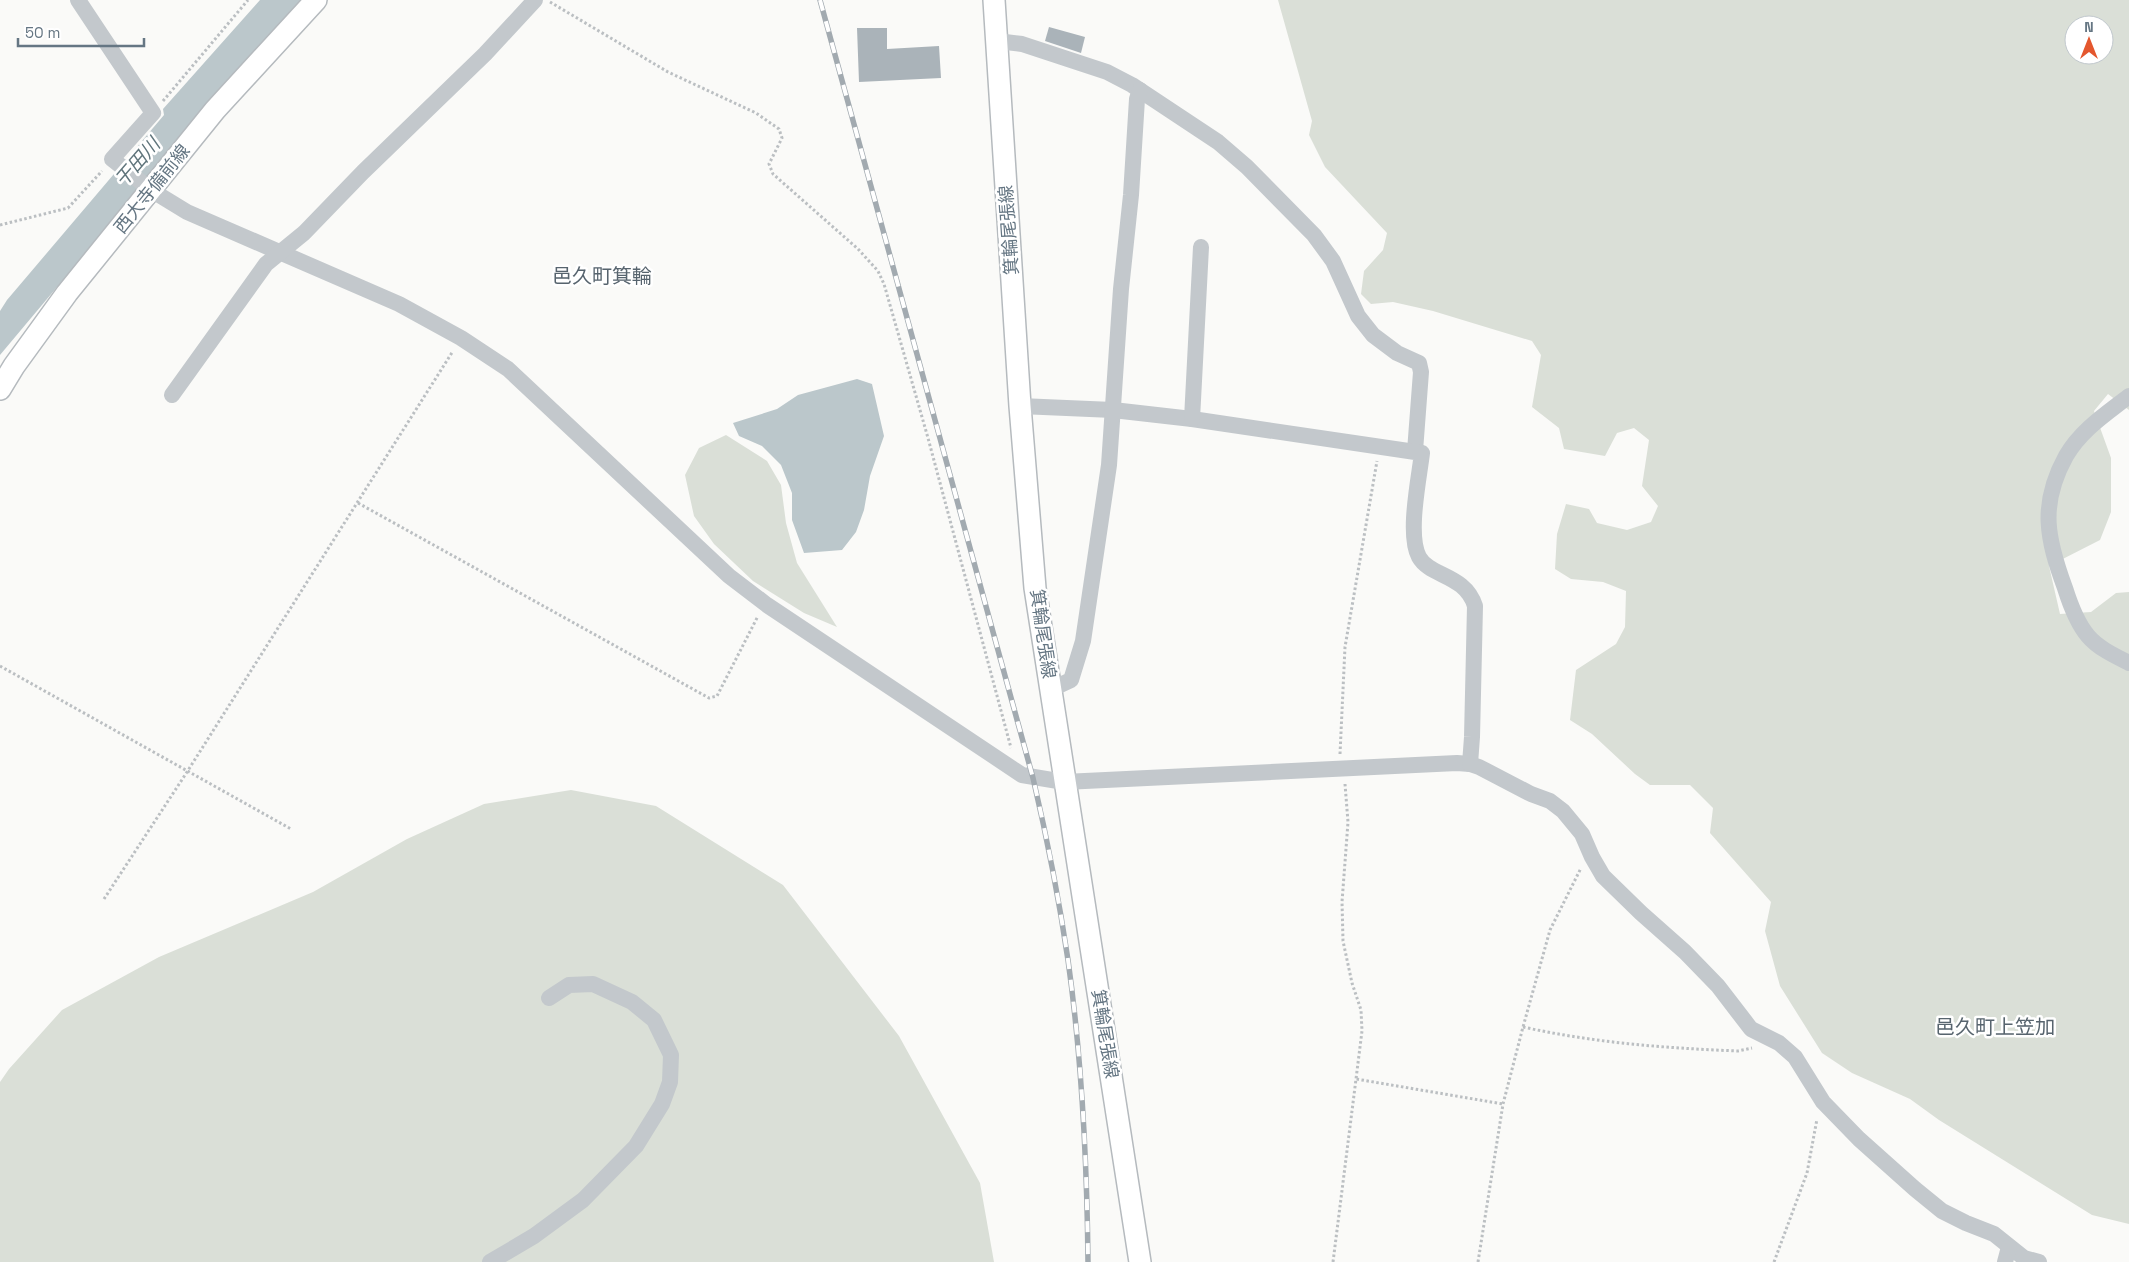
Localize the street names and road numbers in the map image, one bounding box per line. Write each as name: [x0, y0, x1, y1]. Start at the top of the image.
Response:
street label: 西大寺備前線: [109, 139, 195, 238]
street label: 箕輪尾張線: [994, 184, 1023, 276]
street label: 箕輪尾張線: [1026, 588, 1061, 680]
street label: 箕輪尾張線: [1087, 988, 1124, 1080]

